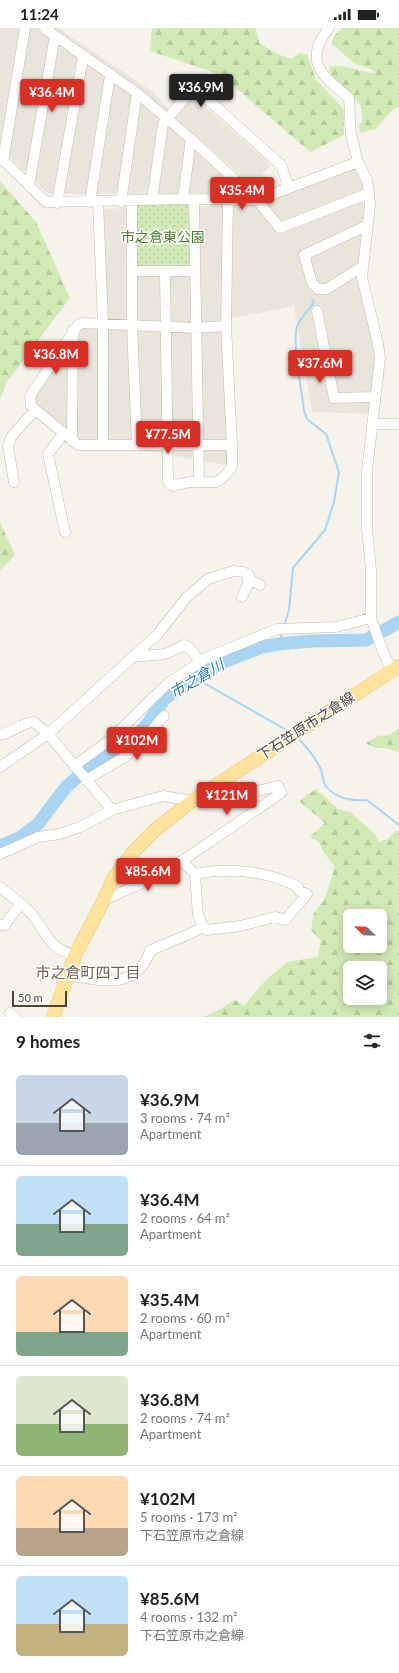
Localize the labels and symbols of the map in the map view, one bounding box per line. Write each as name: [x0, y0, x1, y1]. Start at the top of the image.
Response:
pin: ¥36.9M: [168, 74, 234, 108]
pin: ¥36.4M: [19, 79, 85, 113]
pin: ¥35.4M: [209, 177, 275, 211]
park label: 市之倉東公園: [121, 228, 205, 245]
pin: ¥36.8M: [23, 341, 89, 375]
pin: ¥37.6M: [287, 350, 353, 384]
pin: ¥77.5M: [135, 421, 201, 455]
water label: 市之倉川: [166, 654, 229, 701]
street label: 下石笠原市之倉線: [254, 688, 357, 763]
pin: ¥102M: [109, 727, 165, 761]
pin: ¥121M: [199, 782, 255, 816]
pin: ¥85.6M: [115, 858, 181, 892]
north arrow: [343, 909, 387, 953]
district label: 市之倉町四丁目: [35, 963, 141, 981]
scale bar: [12, 989, 67, 1008]

